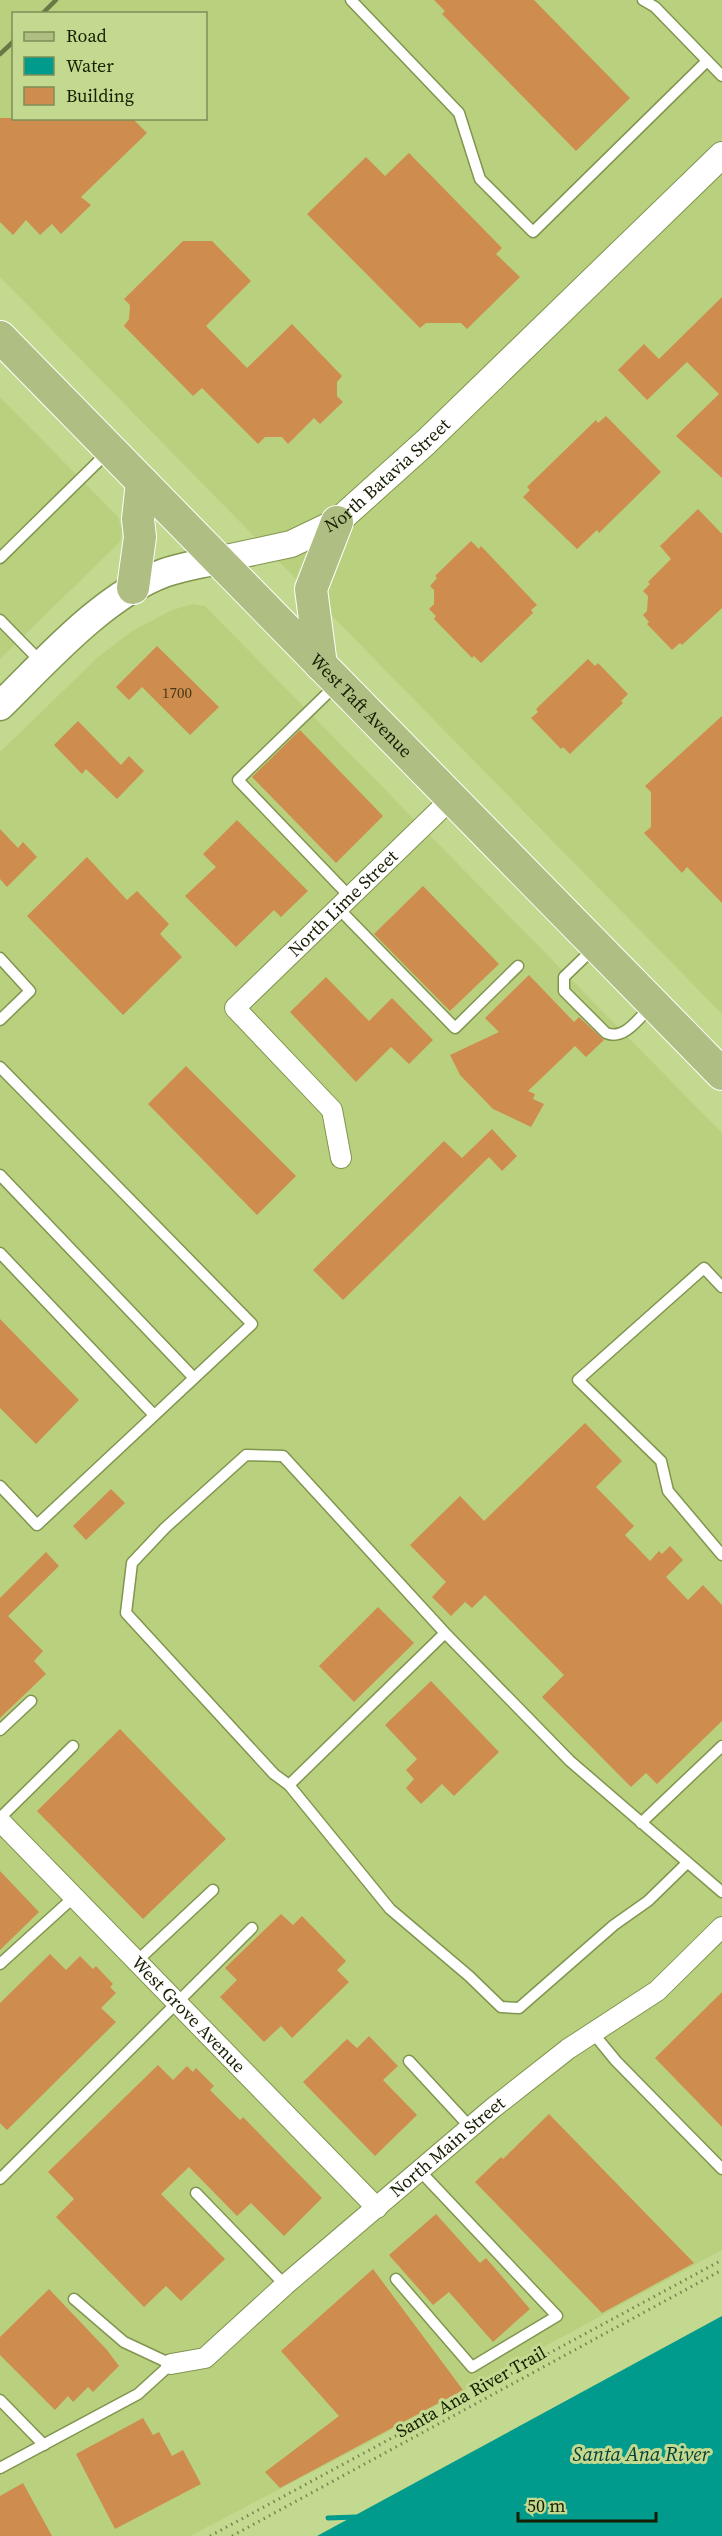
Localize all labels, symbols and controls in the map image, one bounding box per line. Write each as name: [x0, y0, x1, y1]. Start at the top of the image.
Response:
legend: [12, 12, 207, 120]
text: Road: [66, 23, 107, 48]
text: Water: [66, 53, 114, 78]
text: Building: [66, 83, 134, 108]
street label: North Batavia Street: [320, 412, 455, 538]
street label: West Taft Avenue: [305, 648, 418, 763]
house number: 1700: [162, 682, 192, 703]
street label: North Lime Street: [282, 844, 403, 962]
street label: West Grove Avenue: [126, 1950, 251, 2078]
street label: North Main Street: [384, 2090, 510, 2203]
street label: Santa Ana River Trail: [391, 2340, 550, 2443]
water label: Santa Ana River: [573, 2440, 710, 2468]
scale bar: [518, 2485, 656, 2523]
text: 50 m: [527, 2493, 565, 2518]

